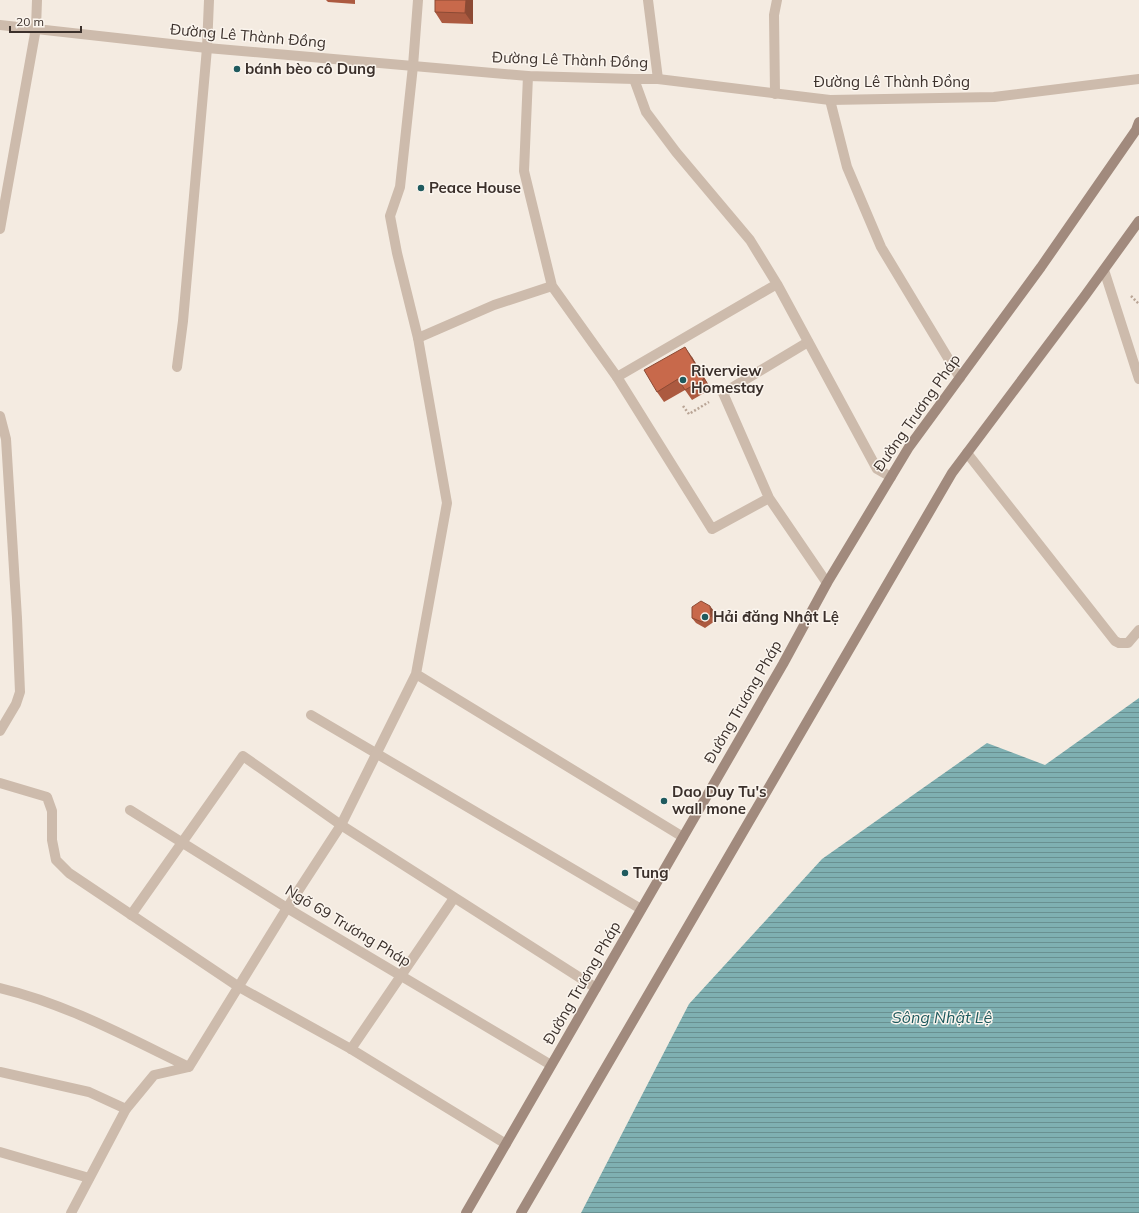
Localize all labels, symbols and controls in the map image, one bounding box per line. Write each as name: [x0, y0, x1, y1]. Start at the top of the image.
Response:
scale bar: [10, 8, 81, 34]
text: 20 m: [16, 14, 44, 29]
street label: Đường Lê Thành Đồng: [169, 19, 327, 52]
street label: Đường Lê Thành Đồng: [492, 47, 648, 72]
place label: bánh bèo cô Dung: [245, 59, 375, 78]
marker: bánh bèo cô Dung: [232, 64, 242, 74]
street label: Đường Lê Thành Đồng: [814, 72, 970, 91]
place label: Peace House: [429, 178, 521, 197]
marker: Peace House: [416, 183, 426, 193]
street label: Đường Trương Pháp: [869, 350, 964, 475]
place label: Riverview Homestay: [691, 361, 765, 397]
marker: Riverview Homestay: [678, 375, 688, 385]
place label: Hải đăng Nhật Lệ: [713, 607, 839, 626]
marker: Hải đăng Nhật Lệ: [700, 612, 710, 622]
street label: Đường Trương Pháp: [700, 637, 786, 767]
place label: Dao Duy Tu's wall mone: [672, 782, 767, 818]
marker: Dao Duy Tu's wall mone: [659, 796, 669, 806]
place label: Tung: [633, 863, 668, 882]
marker: Tung: [620, 868, 630, 878]
street label: Ngõ 69 Trương Pháp: [282, 880, 415, 971]
street label: Đường Trương Pháp: [539, 918, 625, 1048]
water label: Sông Nhật Lệ: [892, 1007, 992, 1027]

